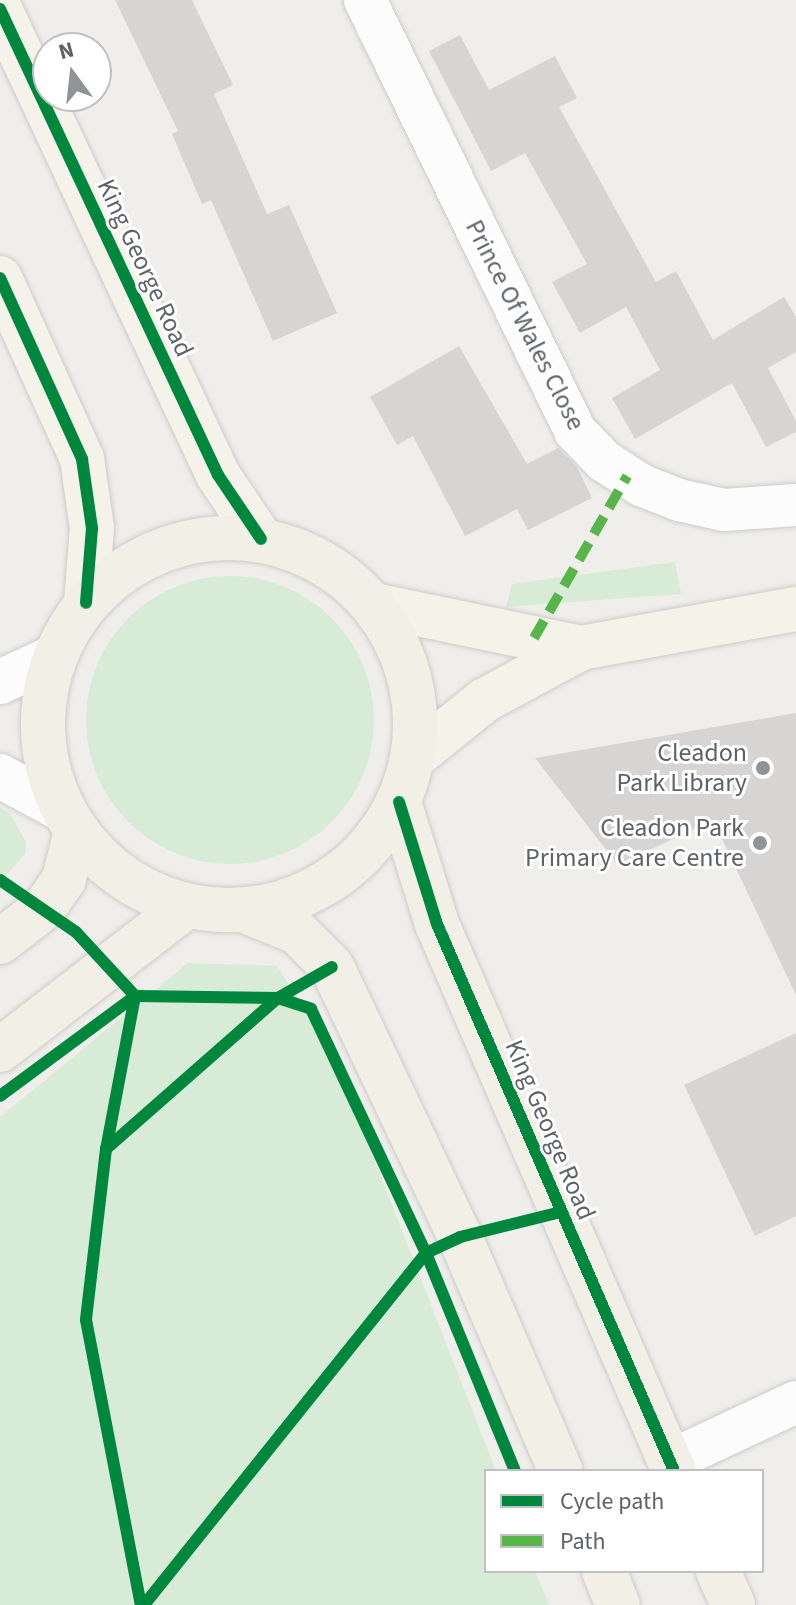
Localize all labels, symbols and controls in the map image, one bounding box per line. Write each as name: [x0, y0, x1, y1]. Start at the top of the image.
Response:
north arrow: [32, 32, 112, 112]
text: N: [55, 33, 78, 68]
street label: King George Road: [90, 174, 200, 362]
street label: Prince Of Wales Close: [458, 215, 592, 435]
place label: Cleadon Park Library: [616, 737, 747, 798]
marker: Cleadon Park Library: [754, 759, 772, 777]
place label: Cleadon Park Primary Care Centre: [525, 812, 744, 874]
marker: Cleadon Park Primary Care Centre: [751, 834, 769, 852]
street label: King George Road: [498, 1035, 602, 1225]
legend: [484, 1469, 764, 1573]
text: Cycle path: [560, 1484, 664, 1519]
text: Path: [560, 1524, 606, 1559]

